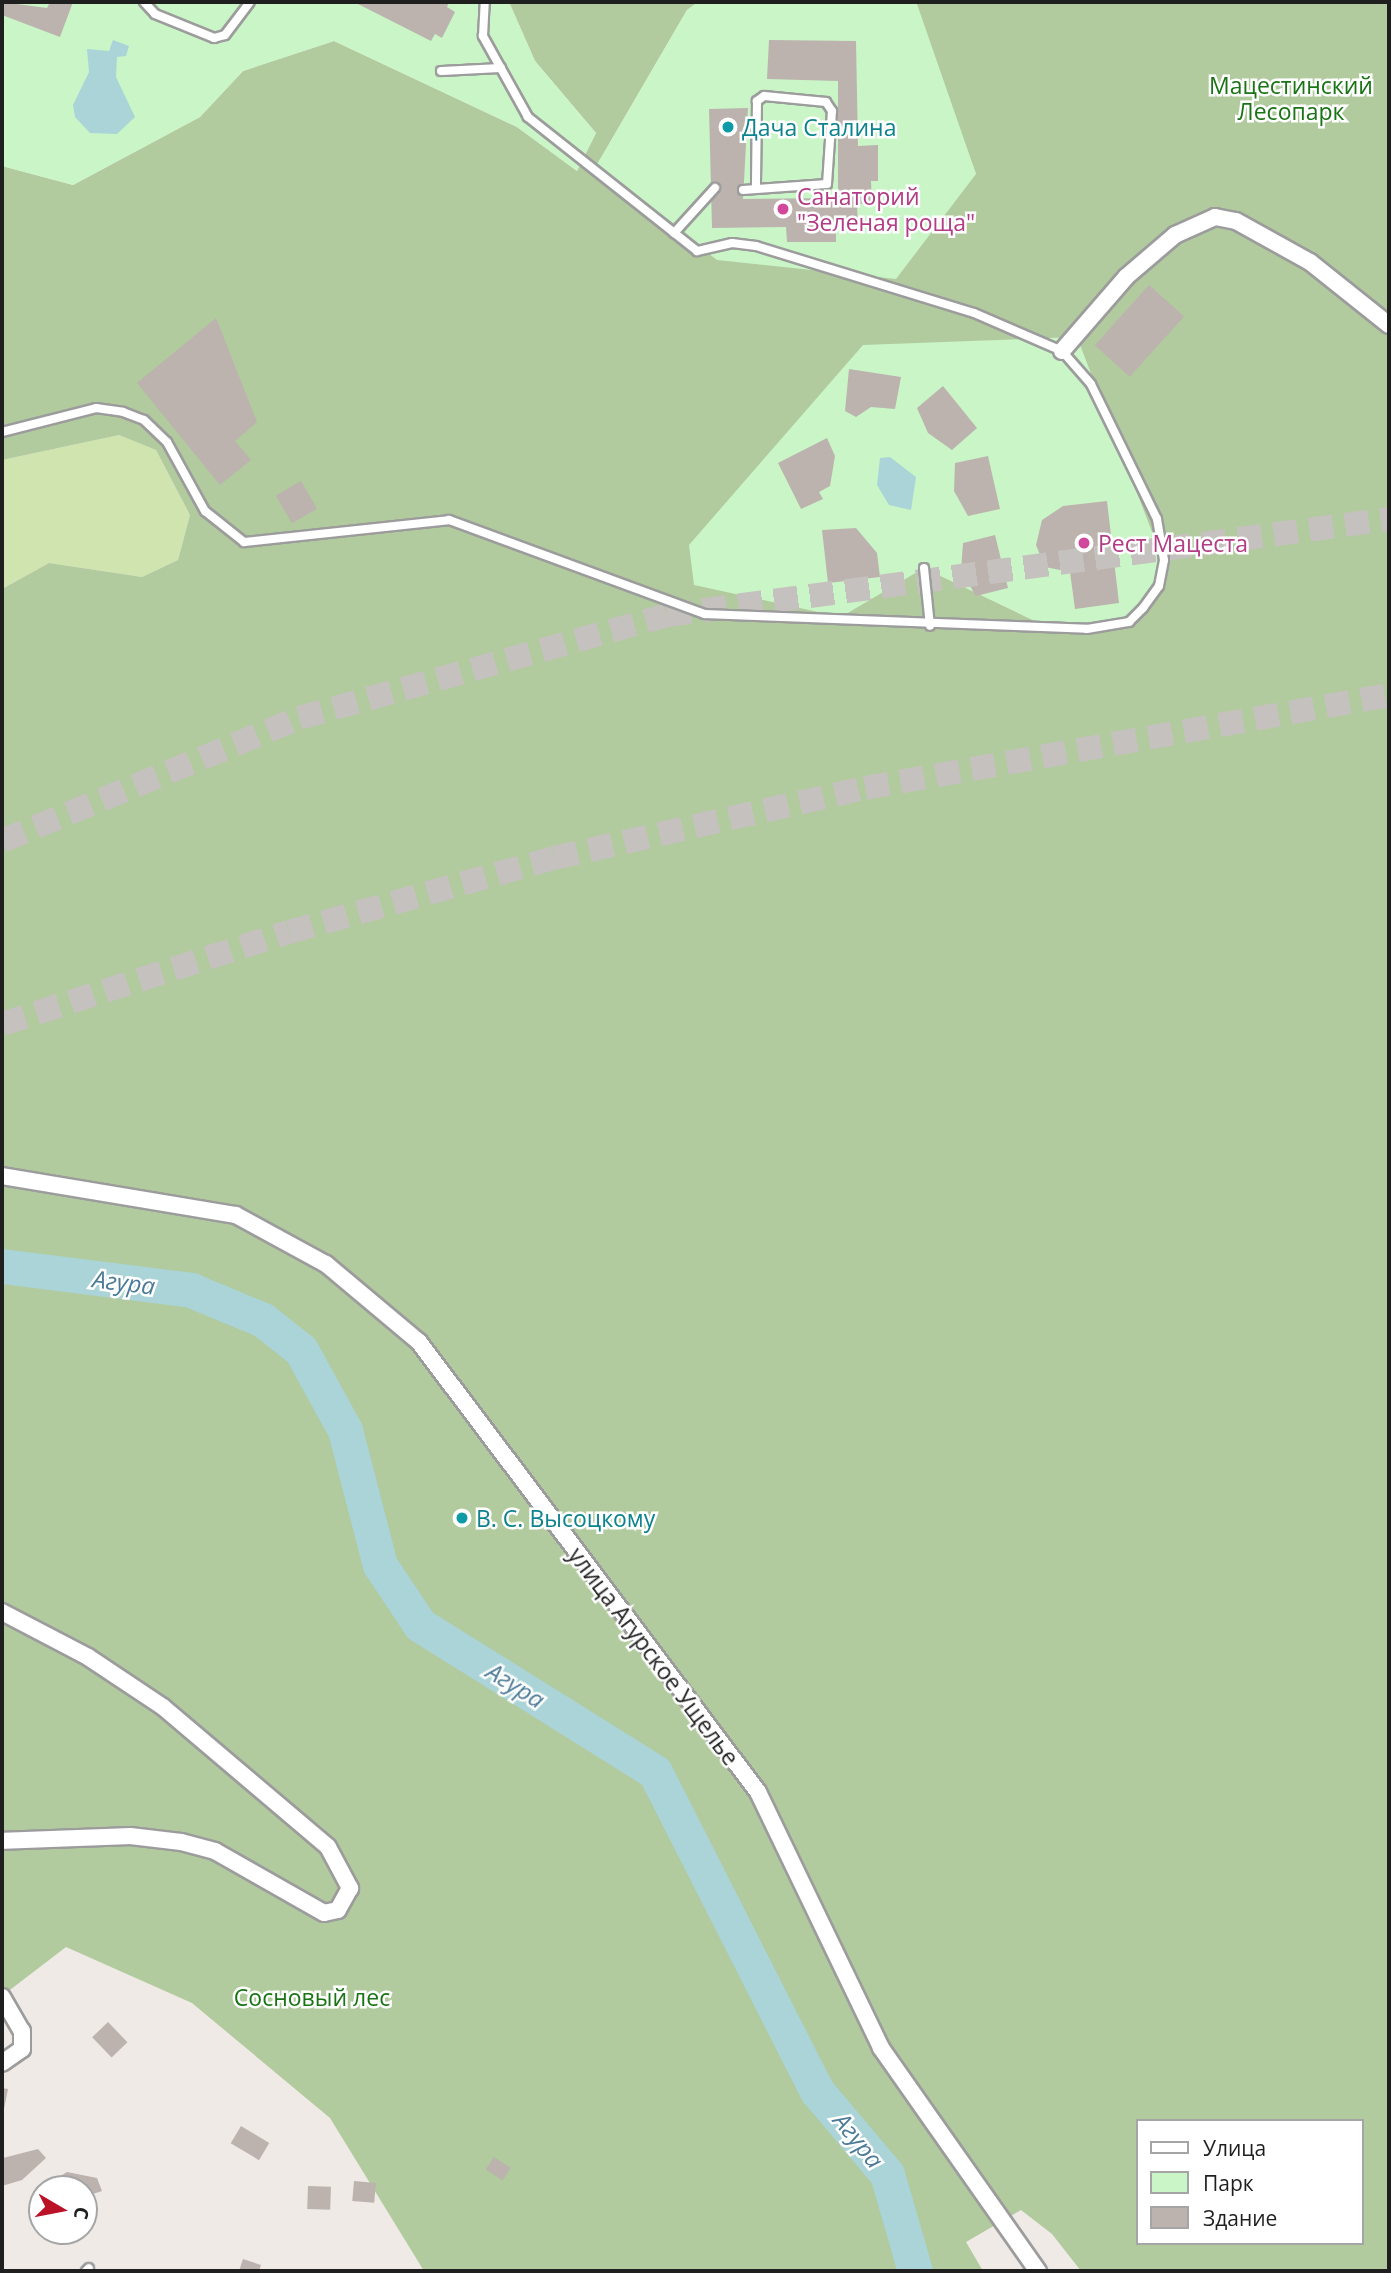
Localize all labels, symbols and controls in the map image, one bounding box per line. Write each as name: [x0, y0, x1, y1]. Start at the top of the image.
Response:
park label: Мацестинский Лесопарк: [1209, 71, 1373, 125]
place label: Дача Сталина: [742, 113, 896, 141]
marker: Дача Сталина: [720, 119, 736, 135]
place label: Санаторий "Зеленая роща": [797, 182, 975, 236]
marker: Санаторий "Зеленая роща": [775, 201, 791, 217]
place label: Рест Мацеста: [1098, 529, 1248, 557]
marker: Рест Мацеста: [1076, 535, 1092, 551]
water label: Агура: [91, 1264, 157, 1300]
place label: В. С. Высоцкому: [476, 1504, 655, 1532]
marker: В. С. Высоцкому: [454, 1510, 470, 1526]
street label: улица Агурское Ущелье: [563, 1542, 745, 1770]
water label: Агура: [482, 1656, 550, 1714]
park label: Сосновый лес: [234, 1983, 390, 2011]
water label: Агура: [828, 2107, 890, 2173]
legend: [1136, 2119, 1363, 2245]
text: Улица: [1203, 2134, 1266, 2162]
text: Парк: [1203, 2169, 1254, 2197]
north arrow: [28, 2175, 98, 2245]
text: Здание: [1203, 2204, 1277, 2232]
text: С: [68, 2205, 96, 2222]

